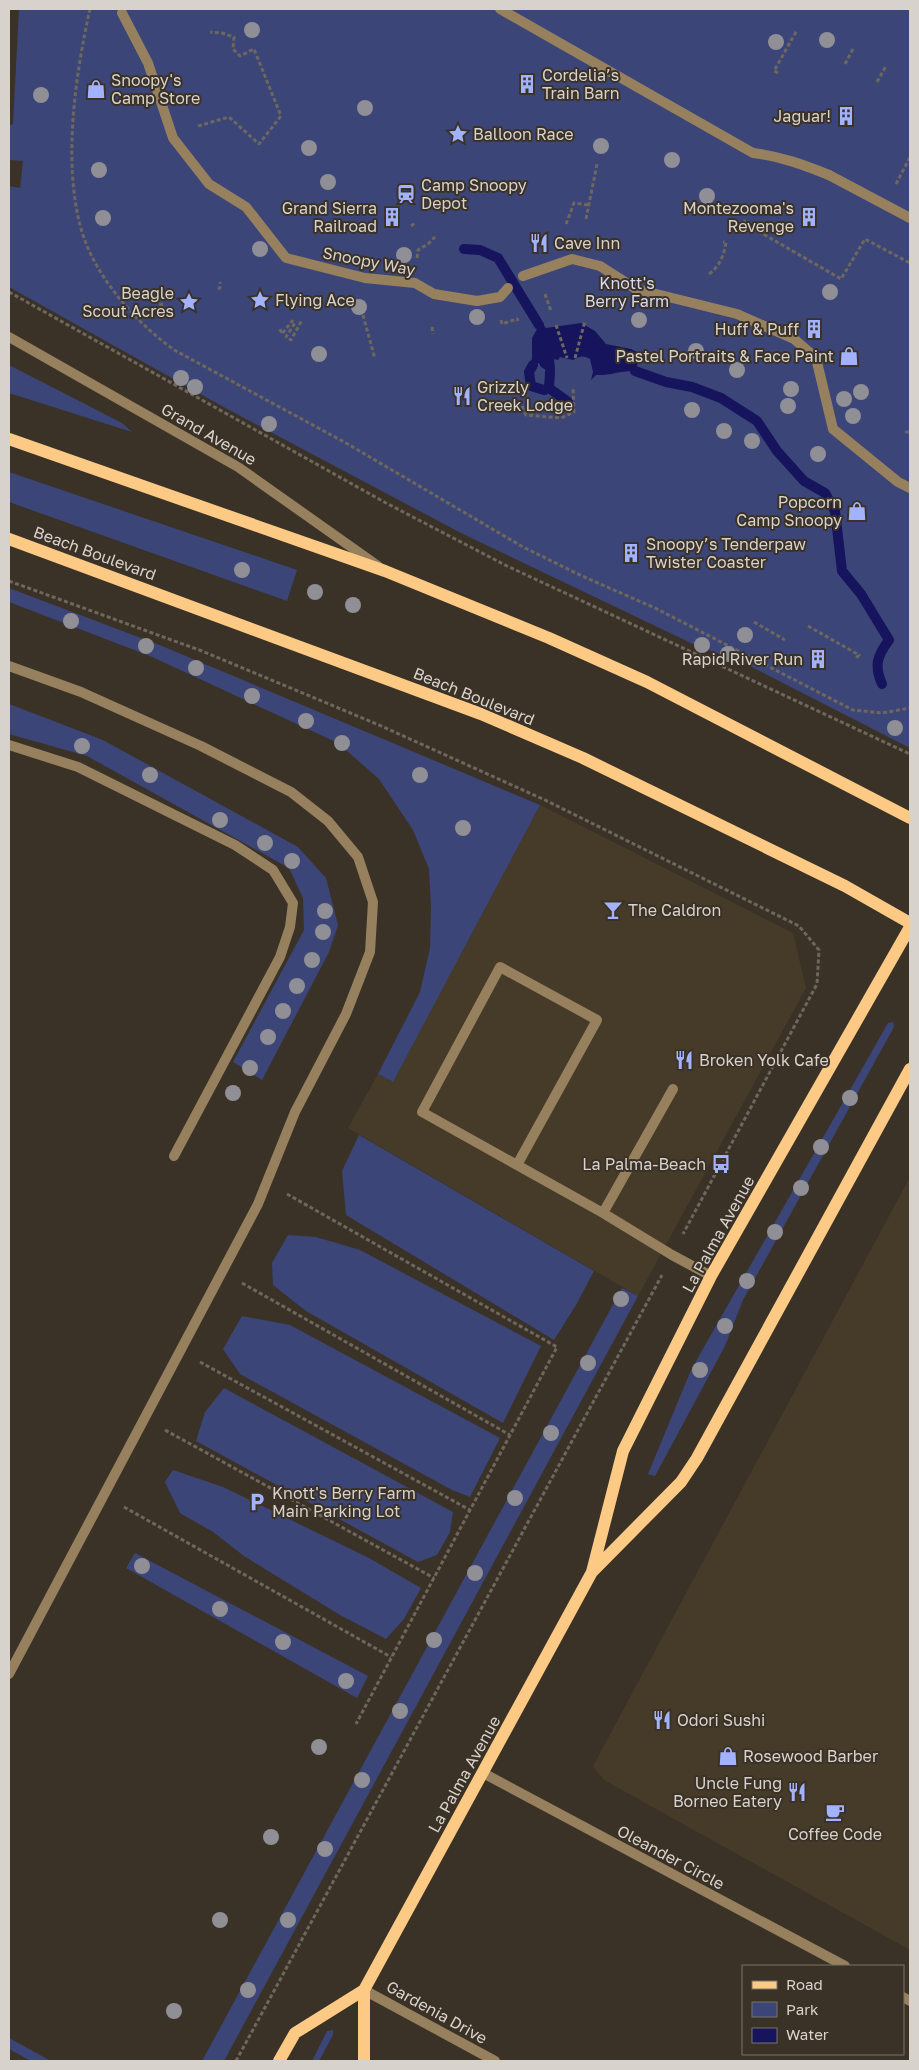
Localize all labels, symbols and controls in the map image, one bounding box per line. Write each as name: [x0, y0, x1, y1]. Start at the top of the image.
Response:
place label: Cordelia’s Train Barn: [542, 65, 620, 103]
place label: Snoopy's Camp Store: [111, 70, 200, 108]
building icon: Cordelia’s Train Barn: [516, 73, 538, 95]
shop icon: Snoopy's Camp Store: [85, 78, 107, 100]
building icon: Jaguar!: [835, 105, 857, 127]
place label: Jaguar!: [773, 106, 831, 126]
place icon: Balloon Race: [447, 123, 469, 145]
place label: Balloon Race: [473, 124, 574, 144]
place label: Camp Snoopy Depot: [421, 175, 527, 213]
station icon: Camp Snoopy Depot: [395, 183, 417, 205]
place label: Grand Sierra Railroad: [282, 198, 377, 236]
place label: Montezooma's Revenge: [683, 198, 794, 236]
building icon: Grand Sierra Railroad: [381, 206, 403, 228]
building icon: Montezooma's Revenge: [798, 206, 820, 228]
restaurant icon: Cave Inn: [528, 232, 550, 254]
place label: Cave Inn: [554, 233, 620, 253]
street label: Snoopy Way: [321, 242, 417, 280]
park label: Knott's Berry Farm: [585, 273, 669, 311]
place label: Beagle Scout Acres: [82, 283, 174, 321]
place icon: Flying Ace: [249, 289, 271, 311]
place label: Flying Ace: [275, 290, 355, 310]
place icon: Beagle Scout Acres: [178, 291, 200, 313]
building icon: Huff & Puff: [803, 318, 825, 340]
place label: Huff & Puff: [715, 319, 799, 339]
shop icon: Pastel Portraits & Face Paint: [838, 345, 860, 367]
place label: Pastel Portraits & Face Paint: [616, 346, 834, 366]
place label: Grizzly Creek Lodge: [477, 377, 573, 415]
restaurant icon: Grizzly Creek Lodge: [451, 385, 473, 407]
street label: Grand Avenue: [158, 399, 260, 469]
place label: Popcorn Camp Snoopy: [736, 492, 842, 530]
shop icon: Popcorn Camp Snoopy: [846, 500, 868, 522]
street label: Beach Boulevard: [31, 522, 159, 584]
place label: Snoopy’s Tenderpaw Twister Coaster: [646, 534, 806, 572]
building icon: Snoopy’s Tenderpaw Twister Coaster: [620, 542, 642, 564]
building icon: Rapid River Run: [807, 648, 829, 670]
place label: Rapid River Run: [682, 649, 803, 669]
street label: Beach Boulevard: [410, 663, 538, 729]
bar icon: The Caldron: [602, 899, 624, 921]
place label: The Caldron: [628, 900, 721, 920]
restaurant icon: Broken Yolk Cafe: [673, 1049, 695, 1071]
place label: Broken Yolk Cafe: [699, 1050, 829, 1070]
bus stop icon: La Palma-Beach: [710, 1153, 732, 1175]
place label: La Palma-Beach: [582, 1154, 706, 1174]
street label: La Palma Avenue: [678, 1172, 758, 1296]
place label: Knott's Berry Farm Main Parking Lot: [272, 1483, 416, 1521]
parking icon: Knott's Berry Farm Main Parking Lot: [246, 1491, 268, 1513]
restaurant icon: Odori Sushi: [651, 1709, 673, 1731]
place label: Odori Sushi: [677, 1710, 765, 1730]
street label: La Palma Avenue: [424, 1712, 504, 1836]
shop icon: Rosewood Barber: [717, 1745, 739, 1767]
place label: Rosewood Barber: [743, 1746, 878, 1766]
place label: Uncle Fung Borneo Eatery: [673, 1773, 782, 1811]
restaurant icon: Uncle Fung Borneo Eatery: [786, 1781, 808, 1803]
cafe icon: Coffee Code: [824, 1801, 846, 1823]
street label: Oleander Circle: [614, 1820, 728, 1894]
place label: Coffee Code: [788, 1824, 882, 1844]
legend: [742, 1965, 904, 2055]
text: Road: [786, 1975, 823, 1993]
street label: Gardenia Drive: [383, 1976, 491, 2048]
text: Park: [786, 2000, 819, 2018]
text: Water: [786, 2025, 829, 2043]

